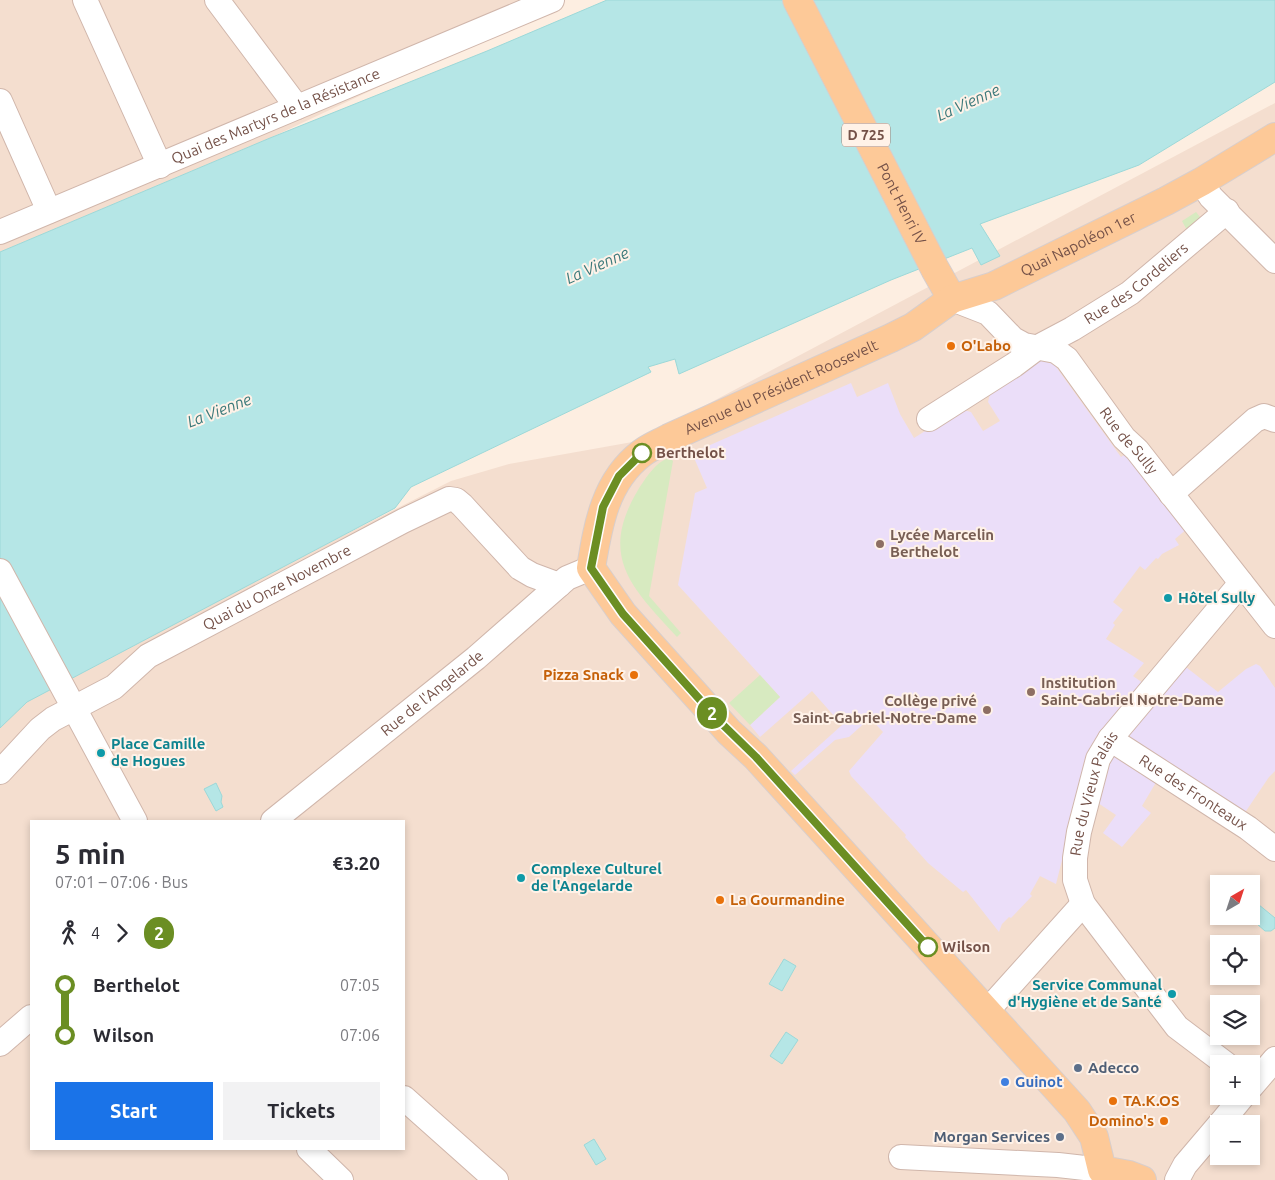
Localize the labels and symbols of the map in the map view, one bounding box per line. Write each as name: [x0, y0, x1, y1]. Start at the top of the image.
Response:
street label: Quai des Martyrs de la Résistance: [169, 64, 382, 167]
water label: La Vienne: [934, 80, 1002, 124]
road number: D 725: [842, 124, 890, 146]
street label: Pont Henri IV: [874, 160, 930, 247]
street label: Quai Napoléon 1er: [1018, 208, 1139, 280]
street label: Rue des Cordeliers: [1081, 239, 1191, 327]
water label: La Vienne: [563, 243, 631, 287]
street label: Avenue du Président Roosevelt: [682, 336, 880, 438]
place label: O'Labo: [961, 337, 1011, 354]
marker: O'Labo: [945, 340, 957, 352]
water label: La Vienne: [184, 390, 254, 430]
street label: Rue de Sully: [1097, 404, 1162, 477]
marker: Berthelot: [632, 443, 652, 463]
place label: Berthelot: [656, 444, 725, 461]
place label: Lycée Marcelin Berthelot: [890, 526, 994, 560]
marker: Lycée Marcelin Berthelot: [874, 538, 886, 550]
street label: Quai du Onze Novembre: [200, 541, 354, 633]
place label: Hôtel Sully: [1178, 589, 1255, 606]
marker: Hôtel Sully: [1162, 592, 1174, 604]
street label: Rue de l'Angelarde: [377, 647, 486, 739]
place label: Pizza Snack: [543, 666, 625, 683]
marker: Pizza Snack: [628, 669, 640, 681]
place label: Institution Saint-Gabriel Notre-Dame: [1041, 674, 1224, 708]
marker: Institution Saint-Gabriel Notre-Dame: [1025, 686, 1037, 698]
place label: Collège privé Saint-Gabriel-Notre-Dame: [793, 692, 977, 726]
line badge: 2: [696, 697, 728, 729]
marker: Collège privé Saint-Gabriel-Notre-Dame: [981, 704, 993, 716]
street label: Rue du Vieux Palais: [1066, 727, 1121, 857]
place label: Place Camille de Hogues: [111, 735, 205, 769]
marker: Place Camille de Hogues: [95, 747, 107, 759]
street label: Rue des Fronteaux: [1136, 751, 1251, 834]
place label: Complexe Culturel de l'Angelarde: [531, 860, 662, 894]
marker: Complexe Culturel de l'Angelarde: [515, 872, 527, 884]
north arrow: [1210, 875, 1260, 925]
place label: La Gourmandine: [730, 891, 845, 908]
marker: La Gourmandine: [714, 894, 726, 906]
marker: Wilson: [918, 937, 938, 957]
place label: Wilson: [942, 938, 990, 955]
place label: Service Communal d'Hygiène et de Santé: [1008, 976, 1162, 1010]
marker: Service Communal d'Hygiène et de Santé: [1166, 988, 1178, 1000]
place label: Adecco: [1088, 1059, 1139, 1076]
marker: Adecco: [1072, 1062, 1084, 1074]
place label: Guinot: [1015, 1073, 1063, 1090]
marker: Guinot: [999, 1076, 1011, 1088]
place label: TA.K.OS: [1123, 1092, 1179, 1109]
marker: TA.K.OS: [1107, 1095, 1119, 1107]
place label: Domino's: [1089, 1112, 1154, 1129]
marker: Domino's: [1158, 1115, 1170, 1127]
place label: Morgan Services: [934, 1128, 1050, 1145]
marker: Morgan Services: [1054, 1131, 1066, 1143]

